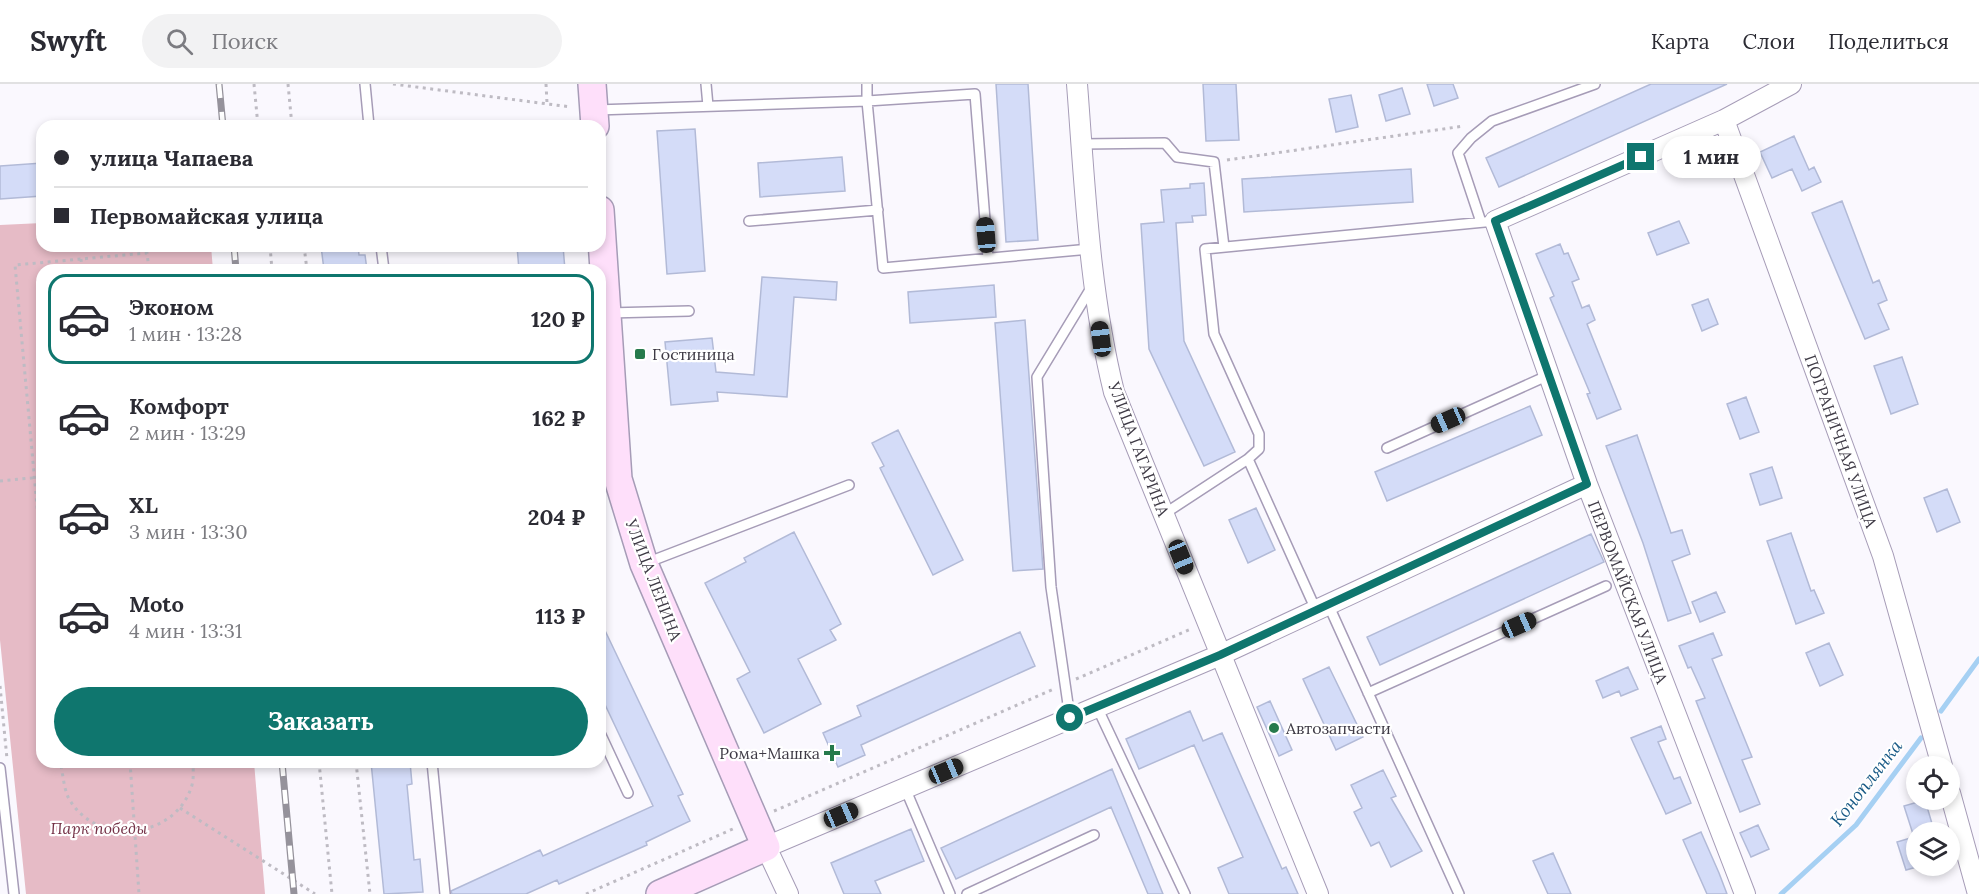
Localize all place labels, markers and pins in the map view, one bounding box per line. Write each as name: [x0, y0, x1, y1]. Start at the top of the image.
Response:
place label: Гостиница: [652, 344, 735, 364]
marker: Гостиница: [633, 347, 647, 361]
place label: Автозапчасти: [1285, 718, 1391, 738]
marker: Автозапчасти: [1267, 721, 1281, 735]
place label: Рома+Машка: [719, 743, 820, 763]
marker: Рома+Машка: [825, 746, 839, 760]

